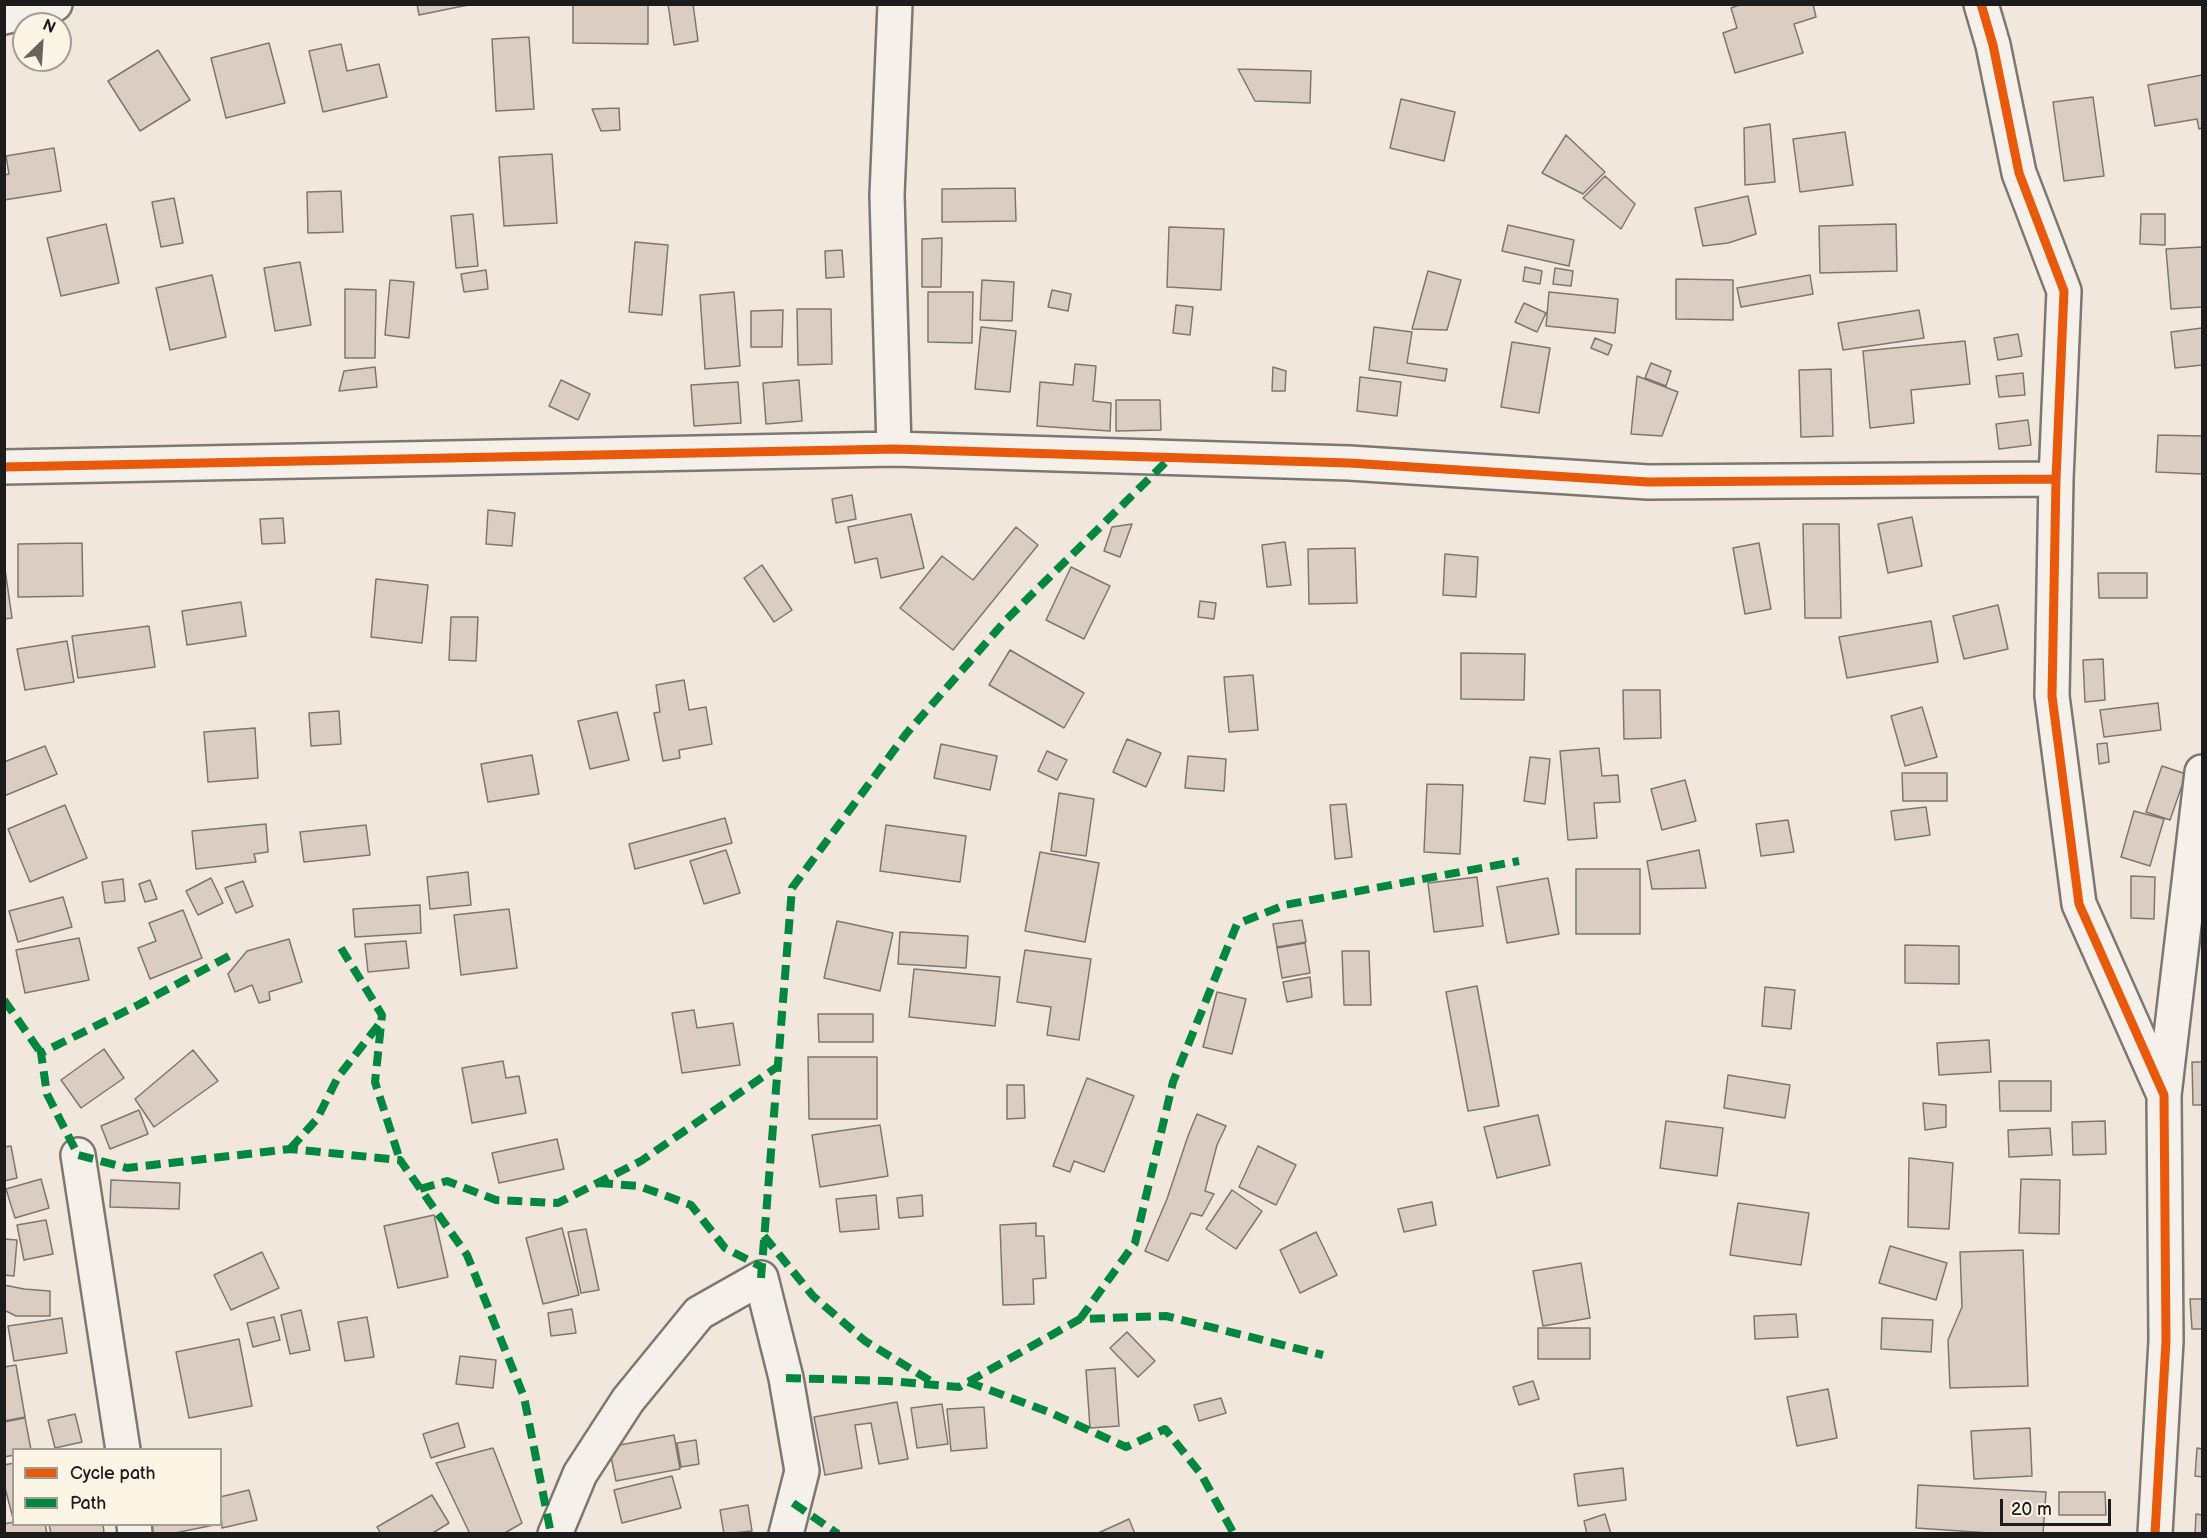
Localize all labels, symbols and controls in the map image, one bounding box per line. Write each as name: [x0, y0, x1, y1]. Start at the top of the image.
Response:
north arrow: [12, 12, 72, 72]
text: N: [40, 16, 58, 38]
legend: [12, 1448, 222, 1526]
text: Cycle path: [70, 1463, 156, 1484]
scale bar: [2003, 1487, 2114, 1525]
text: Path: [70, 1493, 106, 1514]
text: 20 m: [2011, 1499, 2052, 1520]

